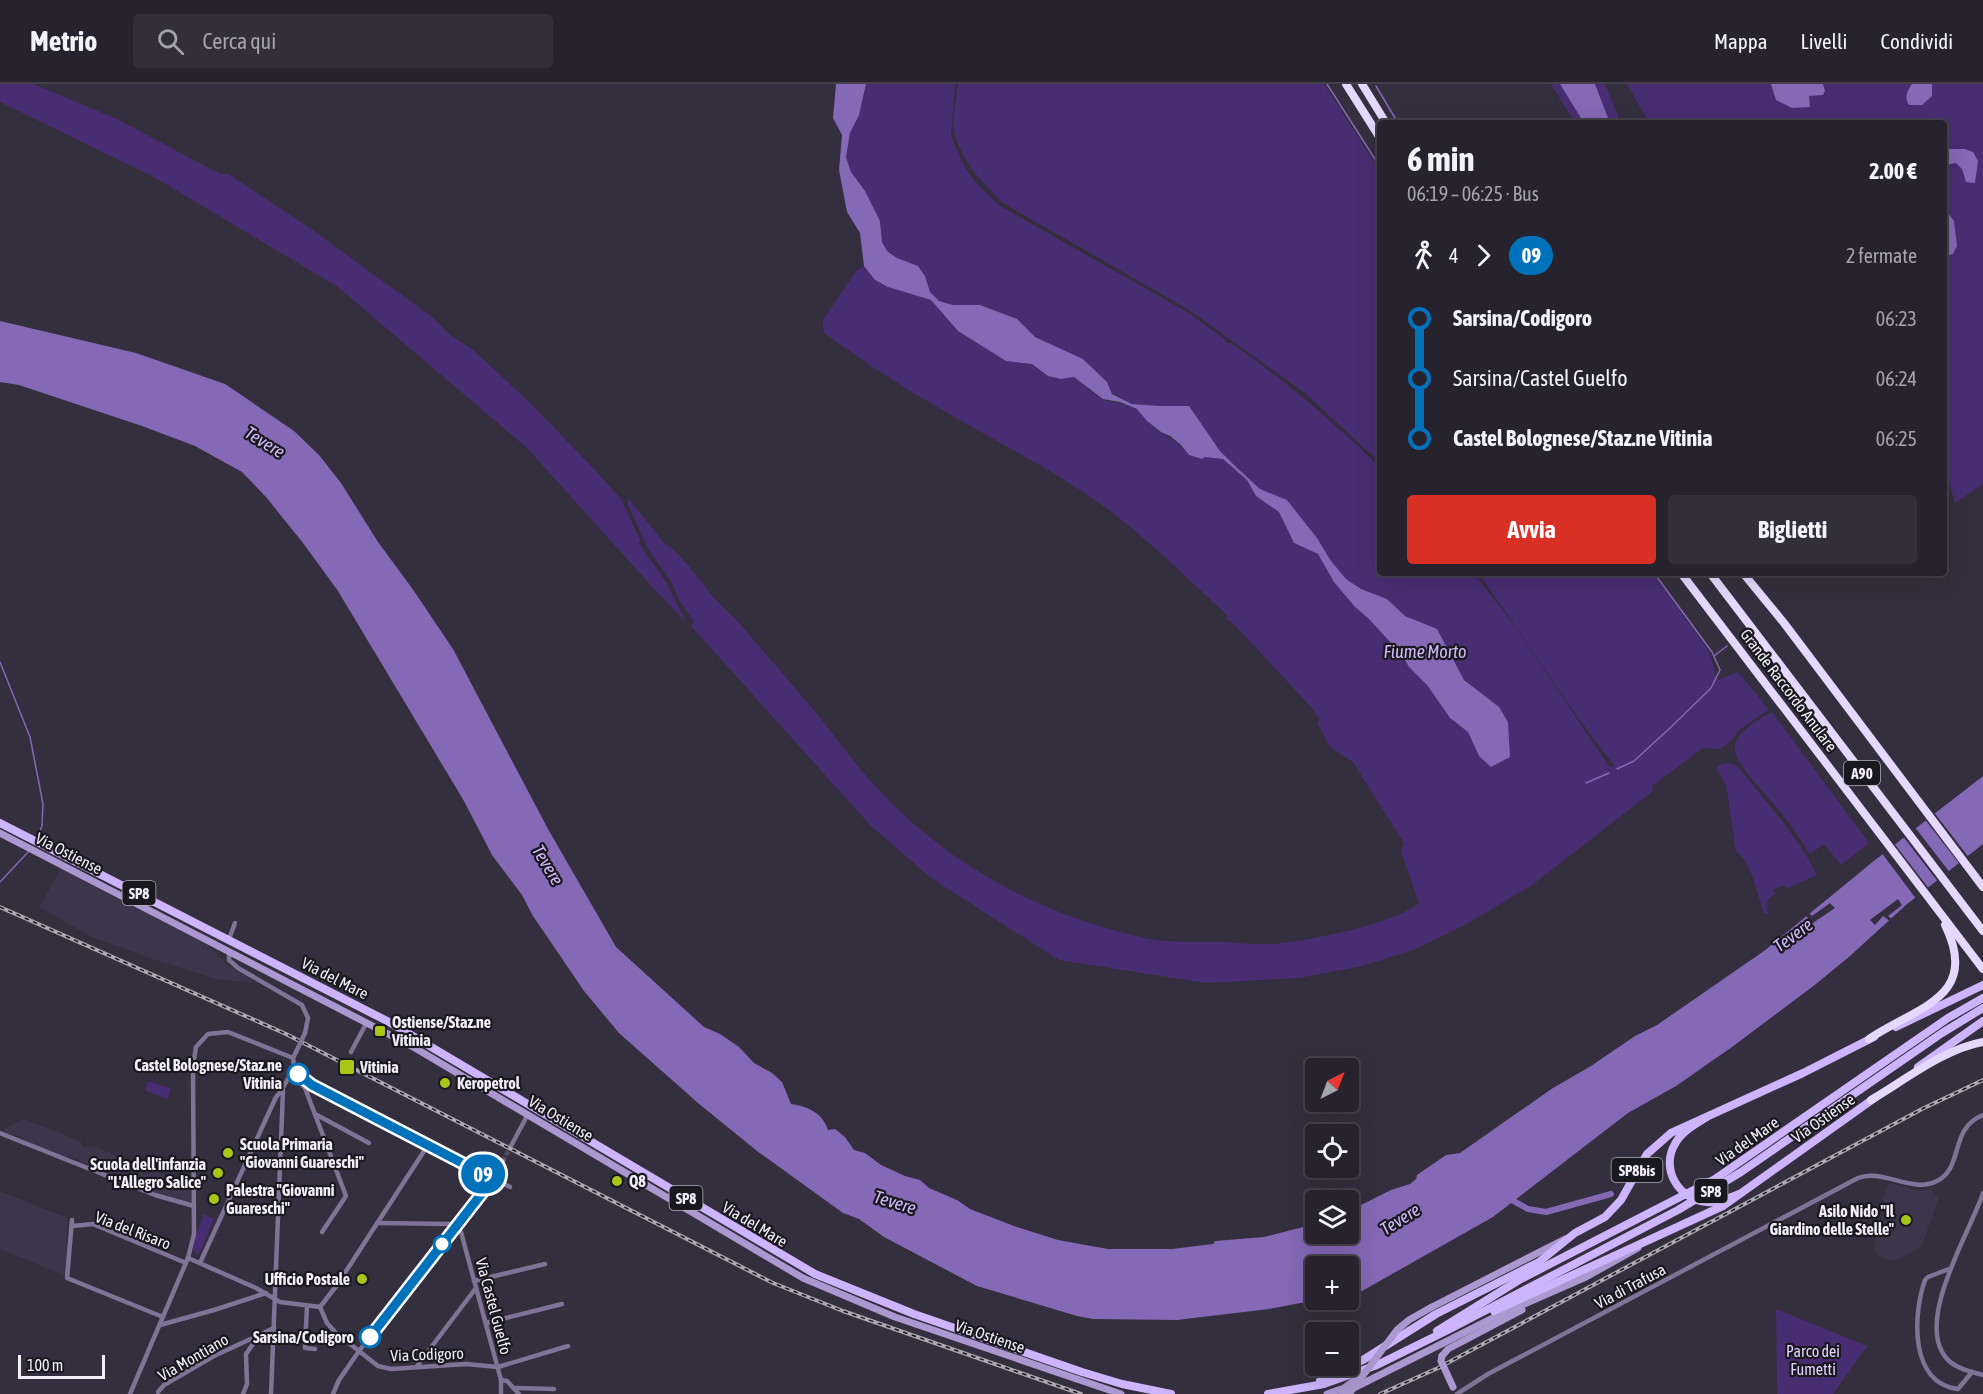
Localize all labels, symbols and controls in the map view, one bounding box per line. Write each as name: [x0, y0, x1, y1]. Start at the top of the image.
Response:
search box: [133, 14, 553, 68]
text: Metrio: [30, 25, 97, 57]
icon: search: [154, 25, 187, 58]
text: Cerca qui: [202, 28, 276, 54]
text: Mappa: [1714, 29, 1768, 53]
text: Livelli: [1801, 29, 1847, 53]
text: Condividi: [1880, 29, 1953, 53]
text: 6 min: [1407, 140, 1474, 178]
text: 2.00 €: [1869, 158, 1917, 184]
text: 06:19 – 06:25 · Bus: [1407, 182, 1539, 205]
icon: walk: [1407, 239, 1440, 272]
icon: forward: [1467, 239, 1500, 272]
text: 09: [1521, 243, 1541, 267]
text: 4: [1449, 244, 1458, 267]
text: 2 fermate: [1846, 244, 1917, 267]
text: Sarsina/Codigoro: [1453, 305, 1592, 331]
text: 06:23: [1876, 307, 1917, 330]
text: Sarsina/Castel Guelfo: [1453, 365, 1627, 391]
text: 06:24: [1876, 367, 1917, 390]
water label: Tevere: [241, 422, 289, 462]
text: Castel Bolognese/Staz.ne Vitinia: [1453, 425, 1712, 451]
text: 06:25: [1876, 427, 1917, 450]
button: Avvia: [1407, 495, 1656, 564]
button: Biglietti: [1668, 495, 1917, 564]
street label: Grande Raccordo Anulare: [1737, 625, 1841, 755]
water label: Fiume Morto: [1384, 641, 1466, 662]
road number: A90: [1844, 761, 1880, 785]
street label: Via Ostiense: [33, 829, 105, 877]
water label: Tevere: [528, 841, 568, 889]
road number: SP8: [122, 881, 156, 905]
water label: Tevere: [1769, 914, 1817, 956]
street label: Via del Mare: [299, 954, 371, 1002]
place label: Ostiense/Staz.ne Vitinia: [391, 1013, 491, 1049]
marker: Ostiense/Staz.ne Vitinia: [373, 1024, 387, 1038]
place label: Castel Bolognese/Staz.ne Vitinia: [134, 1056, 282, 1092]
marker: Vitinia: [338, 1058, 356, 1076]
place label: Vitinia: [359, 1058, 399, 1076]
north arrow: [1305, 1058, 1359, 1112]
map controls: [1305, 1058, 1359, 1376]
marker: Castel Bolognese/Staz.ne Vitinia: [287, 1063, 309, 1085]
place label: Keropetrol: [457, 1074, 521, 1092]
marker: Keropetrol: [438, 1076, 452, 1090]
street label: Via Ostiense: [1788, 1090, 1858, 1146]
street label: Via Ostiense: [525, 1092, 597, 1144]
street label: Via del Mare: [1712, 1113, 1782, 1169]
button: locate: [1305, 1124, 1359, 1178]
place label: Scuola Primaria "Giovanni Guareschi": [240, 1135, 365, 1171]
marker: Scuola Primaria "Giovanni Guareschi": [221, 1146, 235, 1160]
line badge: 09: [456, 1154, 510, 1194]
place label: Scuola dell'infanzia "L'Allegro Salice": [90, 1155, 207, 1191]
road number: SP8bis: [1612, 1158, 1662, 1182]
text: 09: [473, 1162, 493, 1186]
marker: Scuola dell'infanzia "L'Allegro Salice": [211, 1166, 225, 1180]
place label: Q8: [629, 1172, 646, 1190]
marker: Q8: [610, 1174, 624, 1188]
road number: SP8: [1694, 1179, 1728, 1203]
place label: Palestra "Giovanni Guareschi": [226, 1181, 335, 1217]
road number: SP8: [670, 1186, 702, 1210]
water label: Tevere: [871, 1186, 919, 1218]
button: layers: [1305, 1190, 1359, 1244]
marker: Palestra "Giovanni Guareschi": [207, 1192, 221, 1206]
street label: Via del Mare: [719, 1198, 791, 1250]
water label: Tevere: [1376, 1199, 1424, 1239]
place label: Asilo Nido "Il Giardino delle Stelle": [1770, 1202, 1895, 1238]
street label: Via del Risaro: [93, 1207, 173, 1253]
marker: Asilo Nido "Il Giardino delle Stelle": [1899, 1213, 1913, 1227]
unlabelled marker: [433, 1235, 451, 1253]
street label: Via Castel Guelfo: [472, 1256, 516, 1356]
button: +: [1305, 1256, 1359, 1310]
street label: Via di Trafusa: [1591, 1260, 1669, 1312]
place label: Ufficio Postale: [265, 1270, 350, 1288]
marker: Ufficio Postale: [355, 1272, 369, 1286]
street label: Via Ostiense: [953, 1316, 1027, 1356]
button: −: [1305, 1322, 1359, 1376]
marker: Sarsina/Codigoro: [359, 1326, 381, 1348]
place label: Sarsina/Codigoro: [253, 1328, 354, 1346]
street label: Via Montiano: [155, 1330, 231, 1384]
park label: Parco dei Fumetti: [1786, 1342, 1840, 1378]
street label: Via Codigoro: [390, 1344, 464, 1365]
scale bar: [18, 1352, 105, 1380]
text: 100 m: [27, 1356, 63, 1374]

